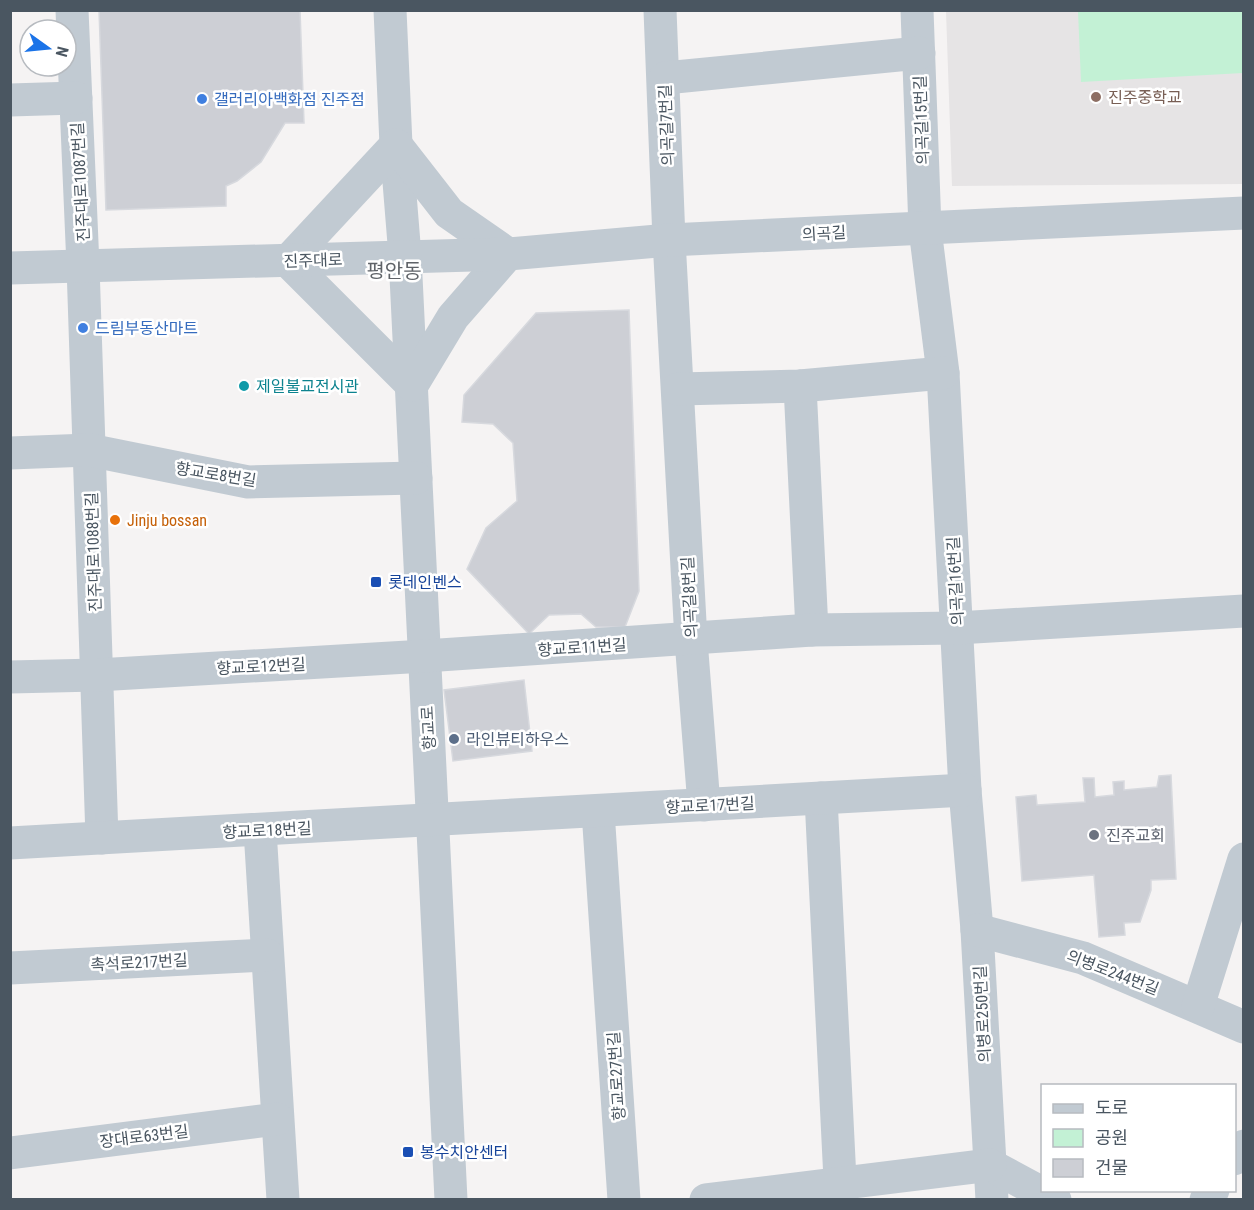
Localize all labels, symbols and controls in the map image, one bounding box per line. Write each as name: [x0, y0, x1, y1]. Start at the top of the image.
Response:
north arrow: [18, 18, 78, 78]
text: N: [52, 45, 72, 59]
street label: 의곡길15번길: [910, 75, 933, 165]
street label: 의곡길7번길: [656, 84, 677, 166]
place label: 진주중학교: [1108, 88, 1182, 107]
place label: 갤러리아백화점 진주점: [214, 90, 365, 109]
marker: 진주중학교: [1089, 90, 1103, 104]
marker: 갤러리아백화점 진주점: [195, 92, 209, 106]
street label: 진주대로1087번길: [68, 122, 93, 242]
street label: 의곡길: [801, 223, 847, 244]
street label: 진주대로: [283, 250, 343, 271]
district label: 평안동: [366, 259, 422, 283]
place label: 드림부동산마트: [95, 319, 198, 338]
marker: 드림부동산마트: [76, 321, 90, 335]
place label: 제일불교전시관: [256, 377, 359, 396]
marker: 제일불교전시관: [237, 379, 251, 393]
street label: 향교로8번길: [174, 459, 258, 490]
street label: 진주대로1088번길: [82, 492, 105, 612]
place label: Jinju bossan: [127, 511, 207, 530]
marker: Jinju bossan: [108, 513, 122, 527]
street label: 의곡길16번길: [944, 536, 967, 626]
street label: 의곡길8번길: [678, 556, 701, 638]
place label: 롯데인벤스: [388, 573, 462, 592]
marker: 롯데인벤스: [369, 575, 383, 589]
street label: 향교로11번길: [537, 635, 627, 660]
street label: 향교로12번길: [216, 655, 306, 678]
street label: 향교로: [418, 705, 439, 751]
place label: 라인뷰티하우스: [466, 730, 569, 749]
marker: 라인뷰티하우스: [447, 732, 461, 746]
street label: 향교로17번길: [665, 794, 755, 817]
street label: 향교로18번길: [222, 819, 312, 842]
place label: 진주교회: [1106, 826, 1165, 845]
marker: 진주교회: [1087, 828, 1101, 842]
street label: 의병로244번길: [1064, 946, 1162, 999]
street label: 촉석로217번길: [90, 950, 188, 975]
street label: 의병로250번길: [970, 965, 995, 1063]
street label: 향교로27번길: [604, 1031, 629, 1121]
legend: [1041, 1084, 1236, 1192]
text: 도로: [1095, 1097, 1128, 1118]
street label: 장대로63번길: [99, 1122, 190, 1151]
text: 공원: [1095, 1127, 1128, 1148]
place label: 봉수치안센터: [420, 1143, 508, 1162]
marker: 봉수치안센터: [401, 1145, 415, 1159]
text: 건물: [1095, 1157, 1128, 1178]

